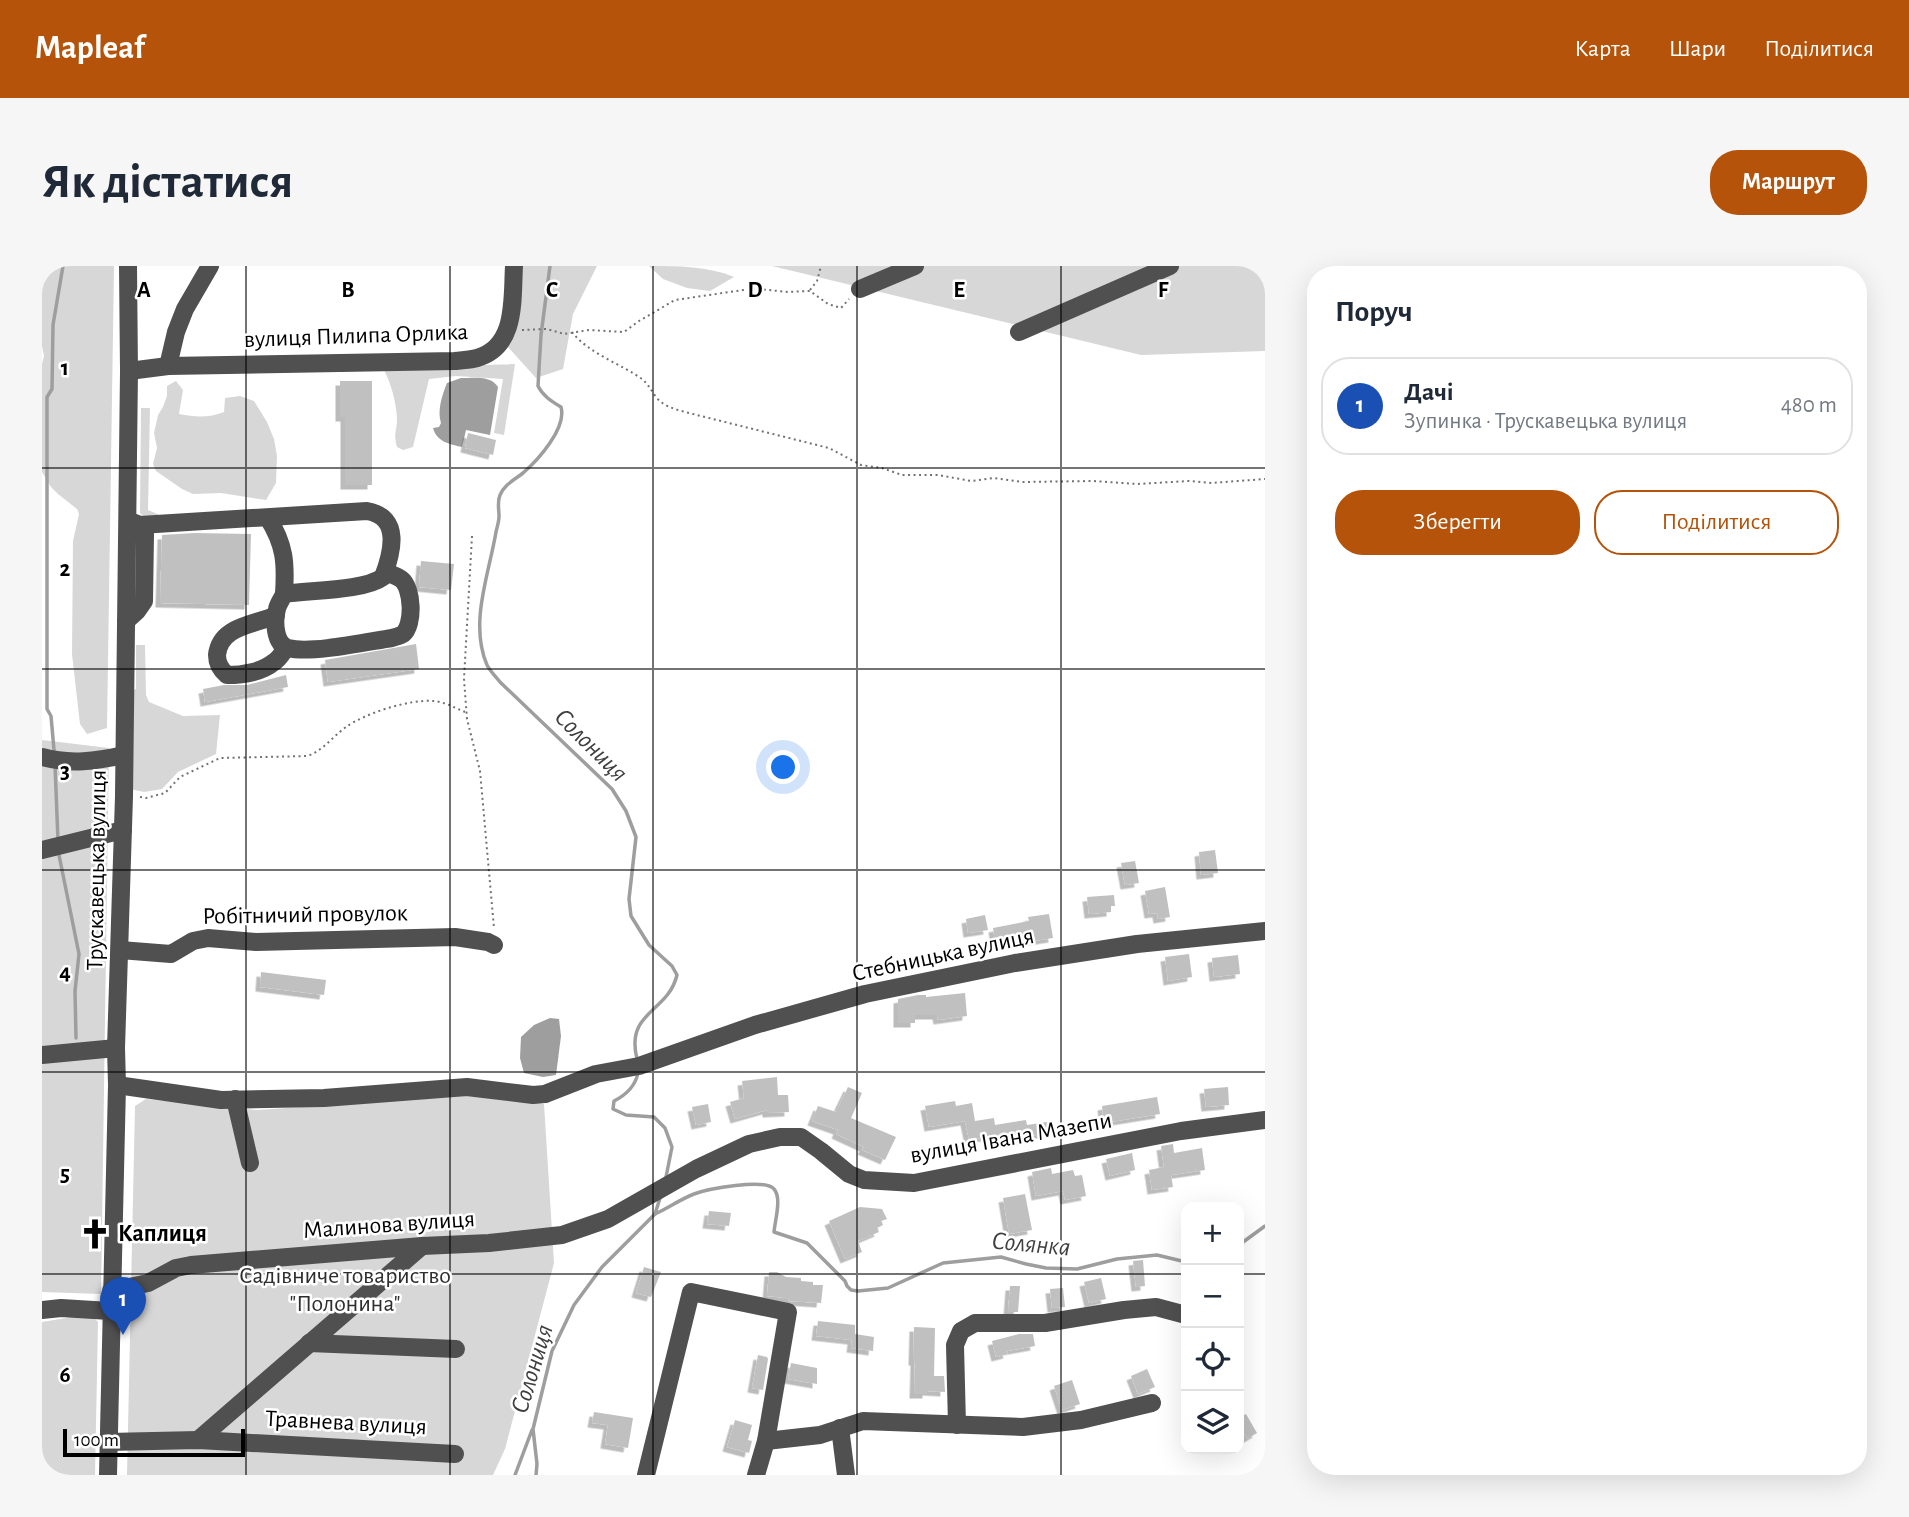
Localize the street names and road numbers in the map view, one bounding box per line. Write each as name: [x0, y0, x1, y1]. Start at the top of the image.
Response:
street label: вулиця Пилипа Орлика: [243, 320, 469, 352]
street label: Трускавецька вулиця: [83, 769, 111, 971]
street label: Робітничий провулок: [202, 901, 408, 929]
street label: Стебницька вулиця: [850, 924, 1036, 986]
street label: вулиця Івана Мазепи: [908, 1108, 1114, 1168]
street label: Малинова вулиця: [302, 1207, 476, 1243]
street label: Травнева вулиця: [265, 1407, 427, 1439]

